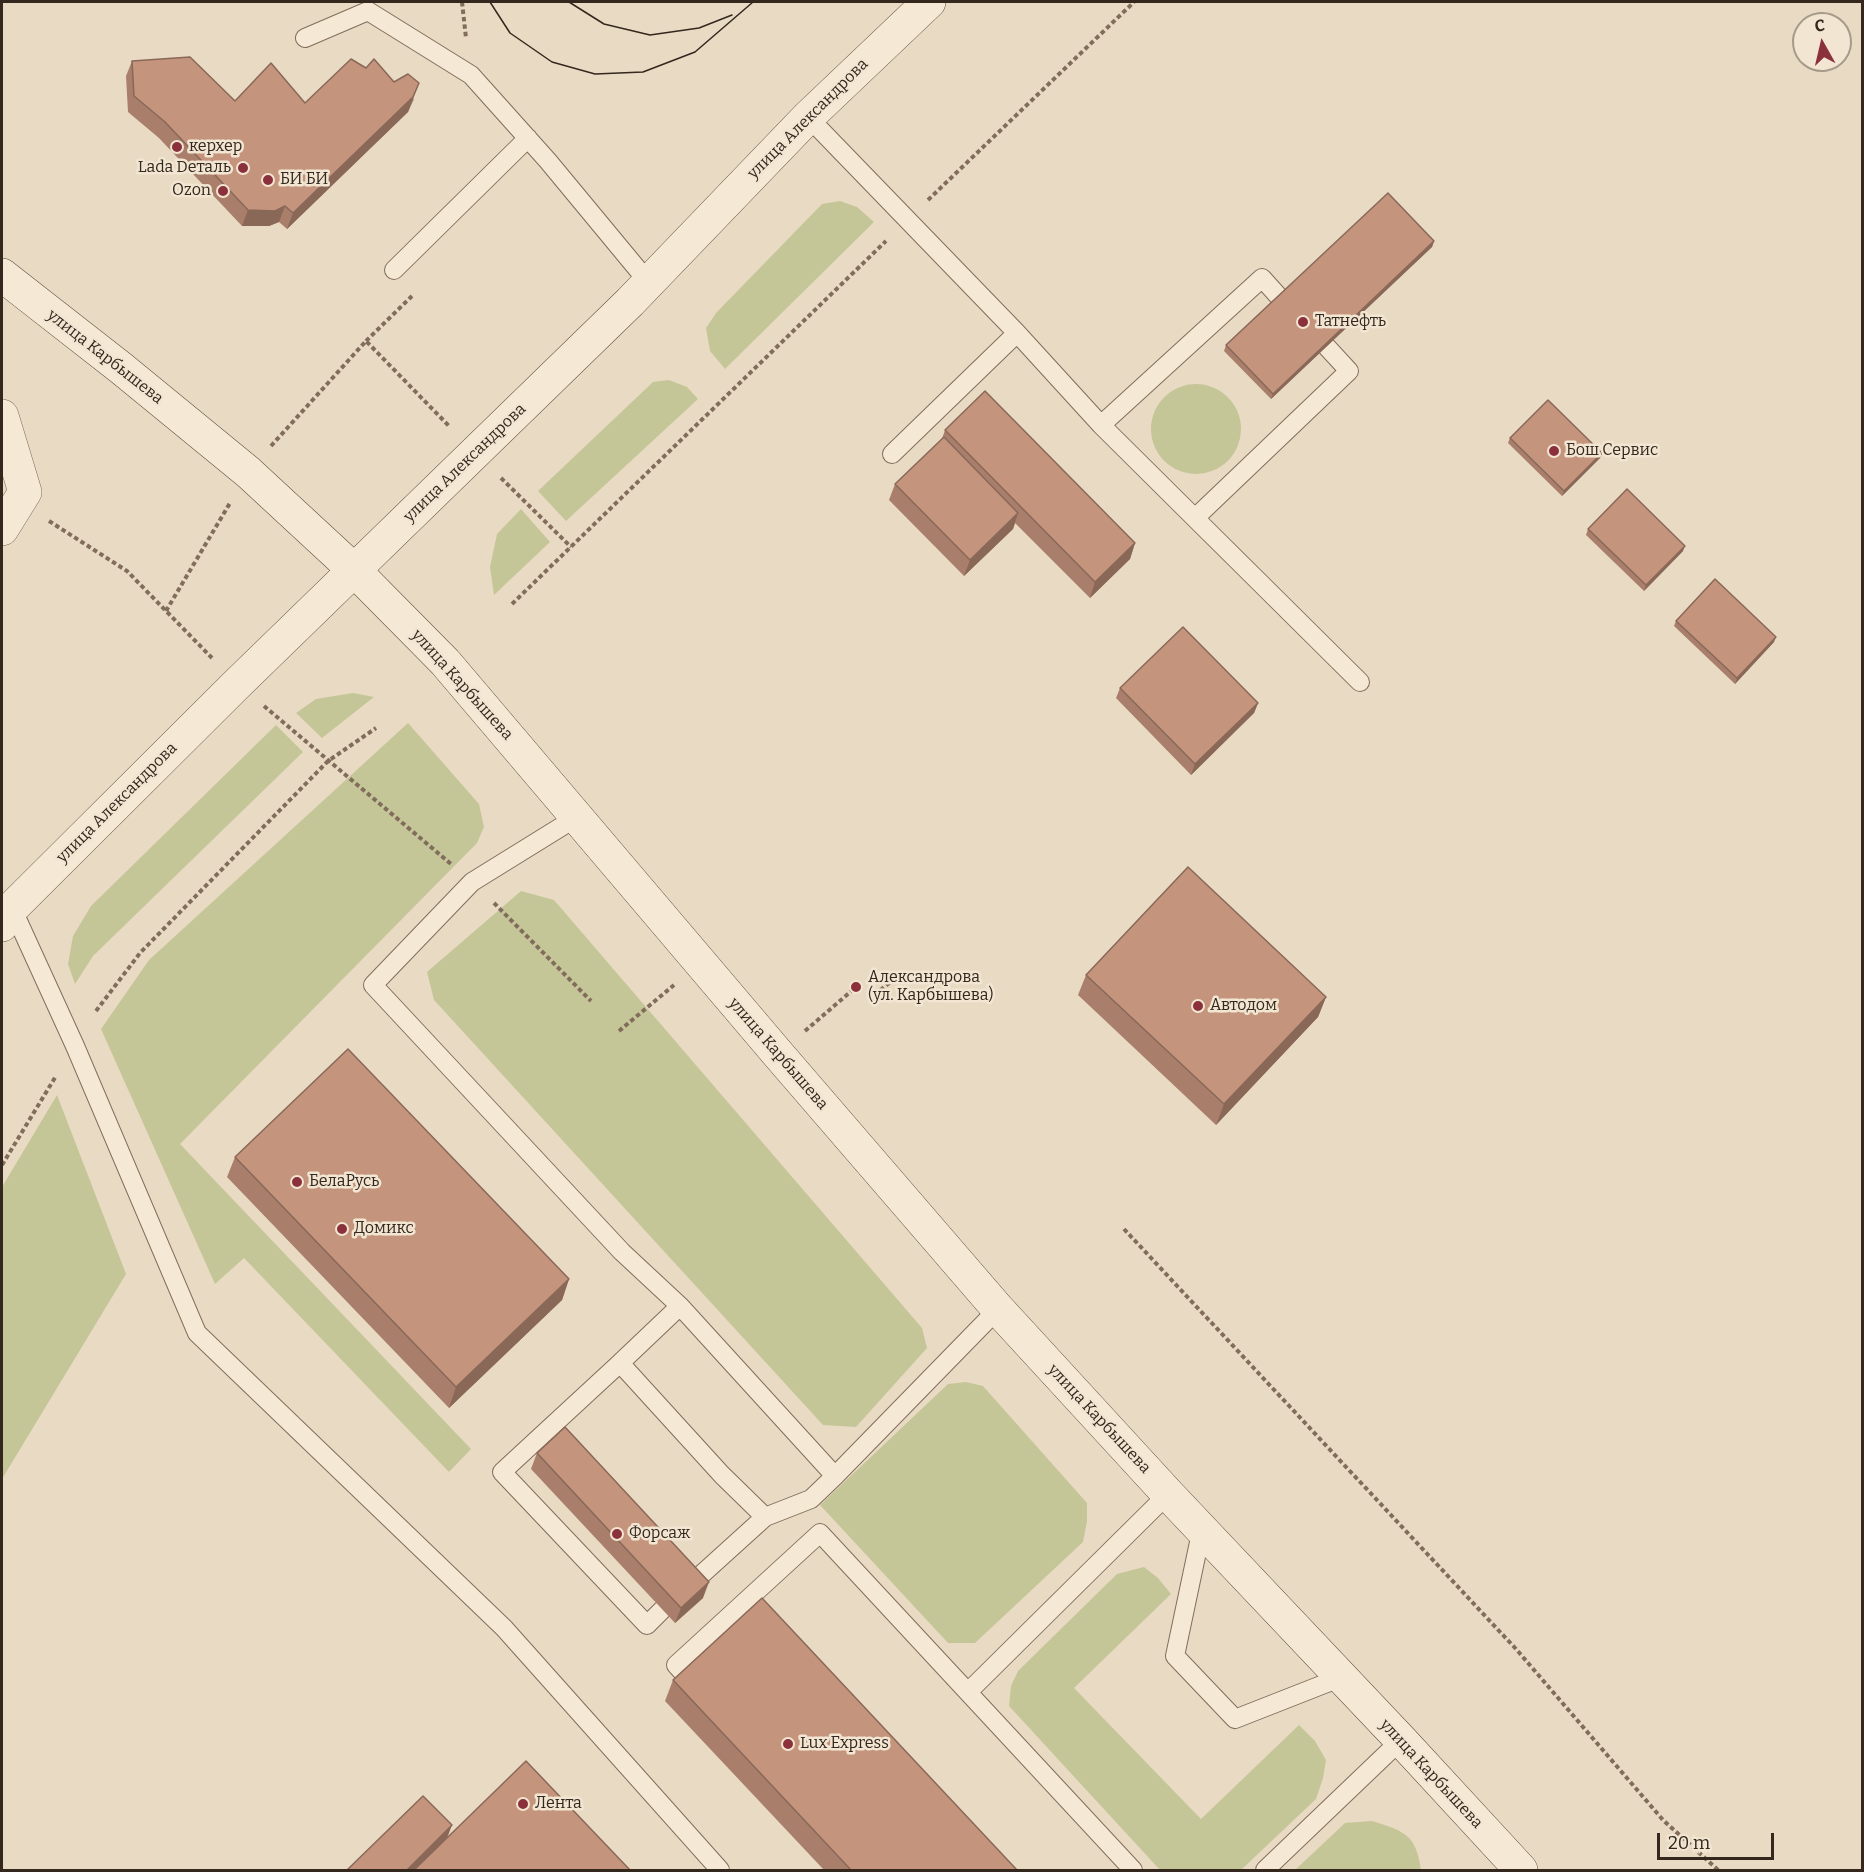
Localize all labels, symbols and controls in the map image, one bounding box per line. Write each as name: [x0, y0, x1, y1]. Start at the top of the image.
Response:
north arrow: [1792, 12, 1852, 72]
text: С: [1813, 16, 1826, 36]
street label: улица Александрова: [744, 55, 872, 183]
place label: керхер: [189, 137, 242, 157]
marker: керхер: [170, 140, 184, 154]
place label: Lada Dеталь: [138, 158, 231, 178]
marker: Lada Dеталь: [236, 161, 250, 175]
place label: БИ БИ: [280, 170, 328, 190]
marker: БИ БИ: [261, 173, 275, 187]
place label: Ozon: [172, 181, 211, 201]
marker: Ozon: [216, 184, 230, 198]
street label: улица Карбышева: [43, 306, 167, 408]
place label: Татнефть: [1315, 312, 1386, 332]
marker: Татнефть: [1296, 315, 1310, 329]
street label: улица Александрова: [400, 400, 530, 526]
place label: Бош Сервис: [1566, 441, 1658, 461]
marker: Бош Сервис: [1547, 444, 1561, 458]
street label: улица Карбышева: [407, 626, 517, 744]
street label: улица Александрова: [53, 739, 181, 867]
place label: Александрова (ул. Карбышева): [868, 968, 994, 1006]
marker: Александрова (ул. Карбышева): [849, 980, 863, 994]
street label: улица Карбышева: [724, 994, 832, 1114]
place label: Автодом: [1210, 996, 1277, 1016]
marker: Автодом: [1191, 999, 1205, 1013]
place label: БелаРусь: [309, 1172, 379, 1192]
marker: БелаРусь: [290, 1175, 304, 1189]
place label: Домикс: [354, 1219, 414, 1239]
marker: Домикс: [335, 1222, 349, 1236]
street label: улица Карбышева: [1043, 1360, 1155, 1478]
place label: Форсаж: [629, 1524, 691, 1544]
marker: Форсаж: [610, 1527, 624, 1541]
street label: улица Карбышева: [1375, 1715, 1487, 1833]
place label: Lux Express: [800, 1734, 889, 1754]
marker: Lux Express: [781, 1737, 795, 1751]
place label: Лента: [535, 1794, 582, 1814]
marker: Лента: [516, 1797, 530, 1811]
scale bar: [1660, 1821, 1777, 1859]
text: 20 m: [1668, 1832, 1710, 1854]

